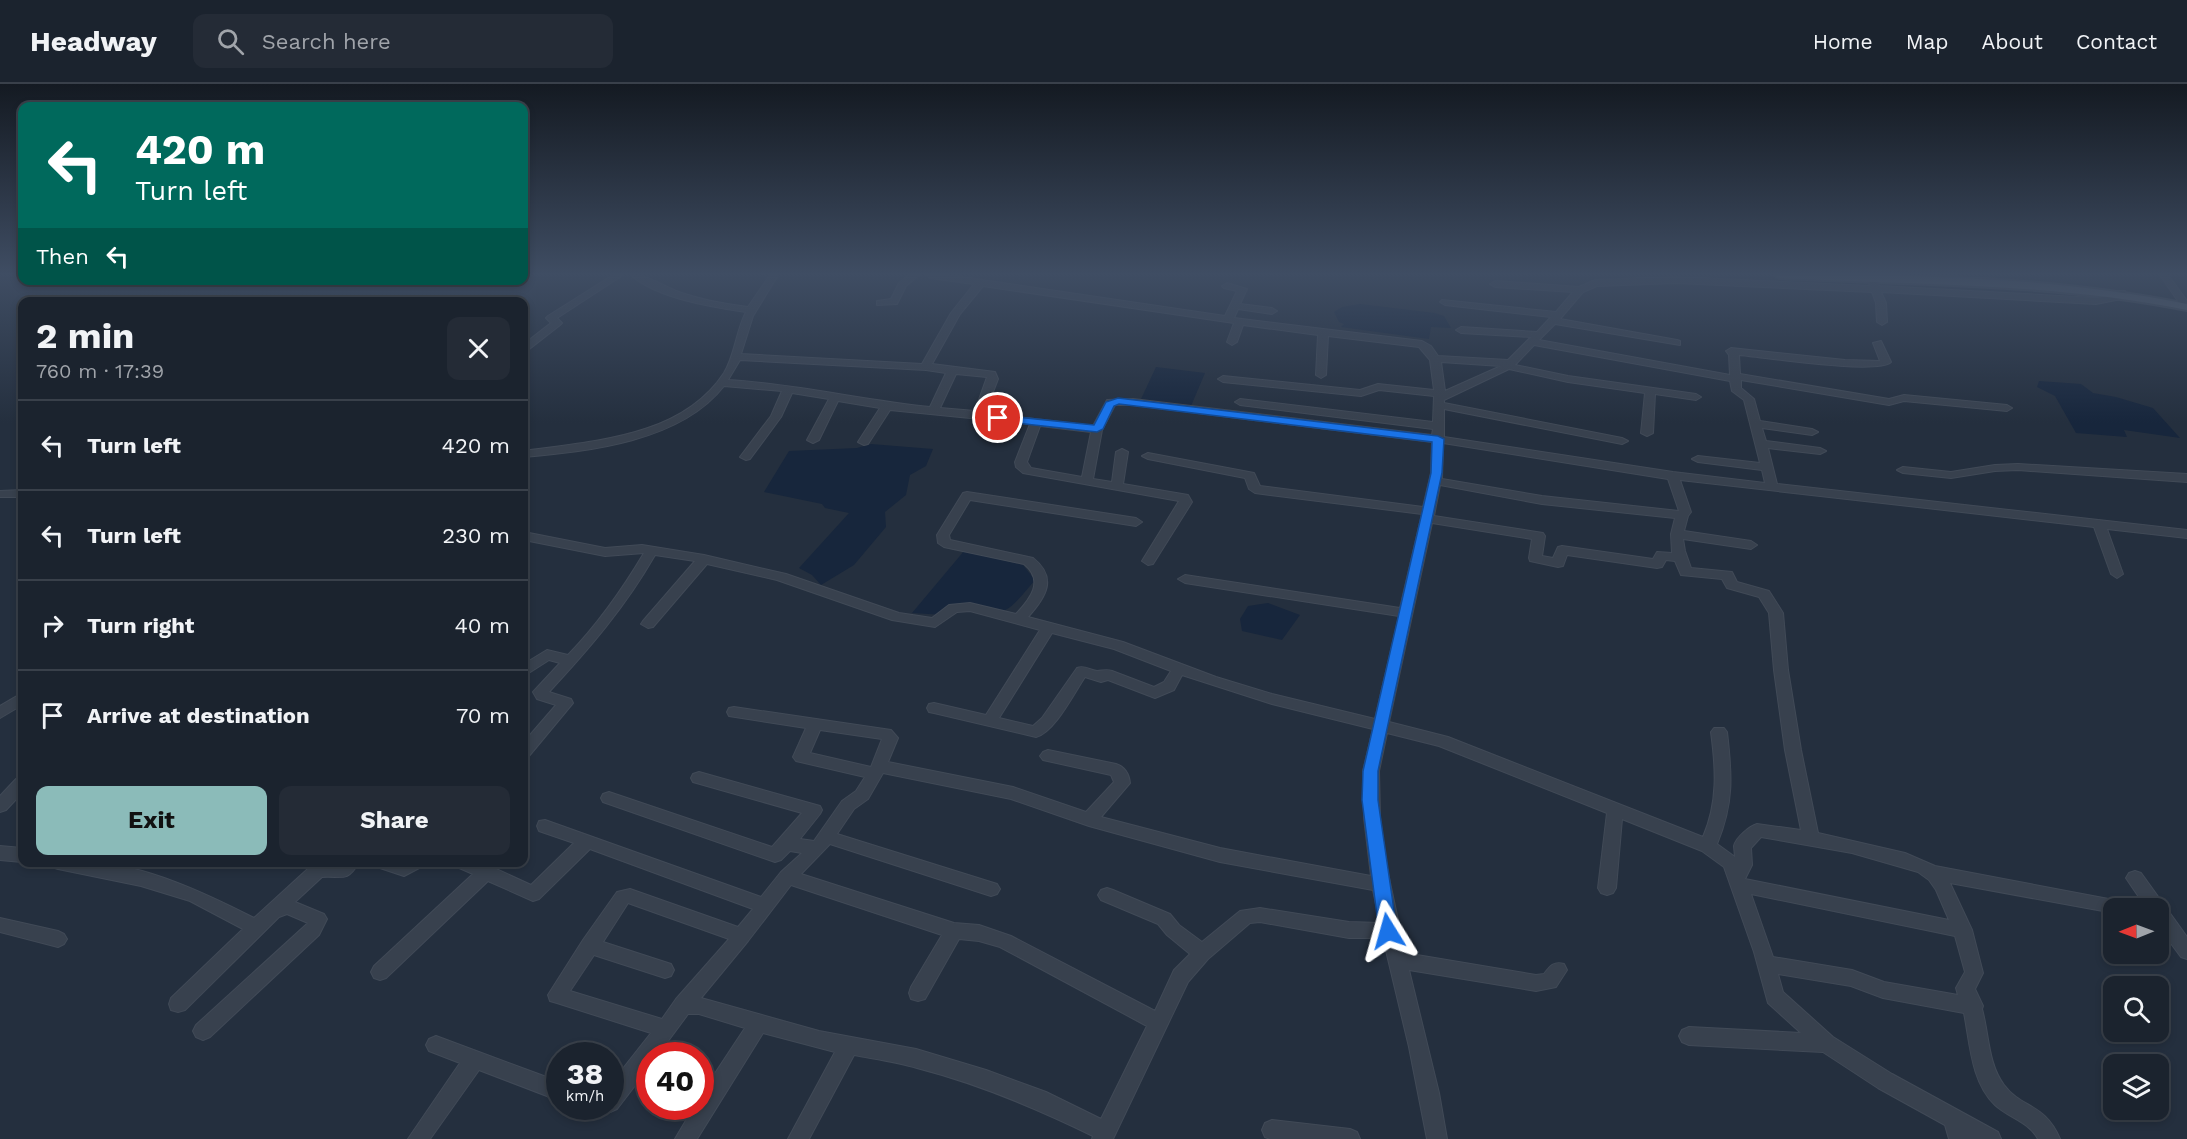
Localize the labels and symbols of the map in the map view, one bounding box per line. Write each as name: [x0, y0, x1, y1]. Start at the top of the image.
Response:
pin: [972, 392, 1023, 443]
north arrow: [2103, 898, 2169, 964]
position arrow: [1356, 899, 1420, 963]
speed limit sign: 40: [636, 1042, 714, 1120]

